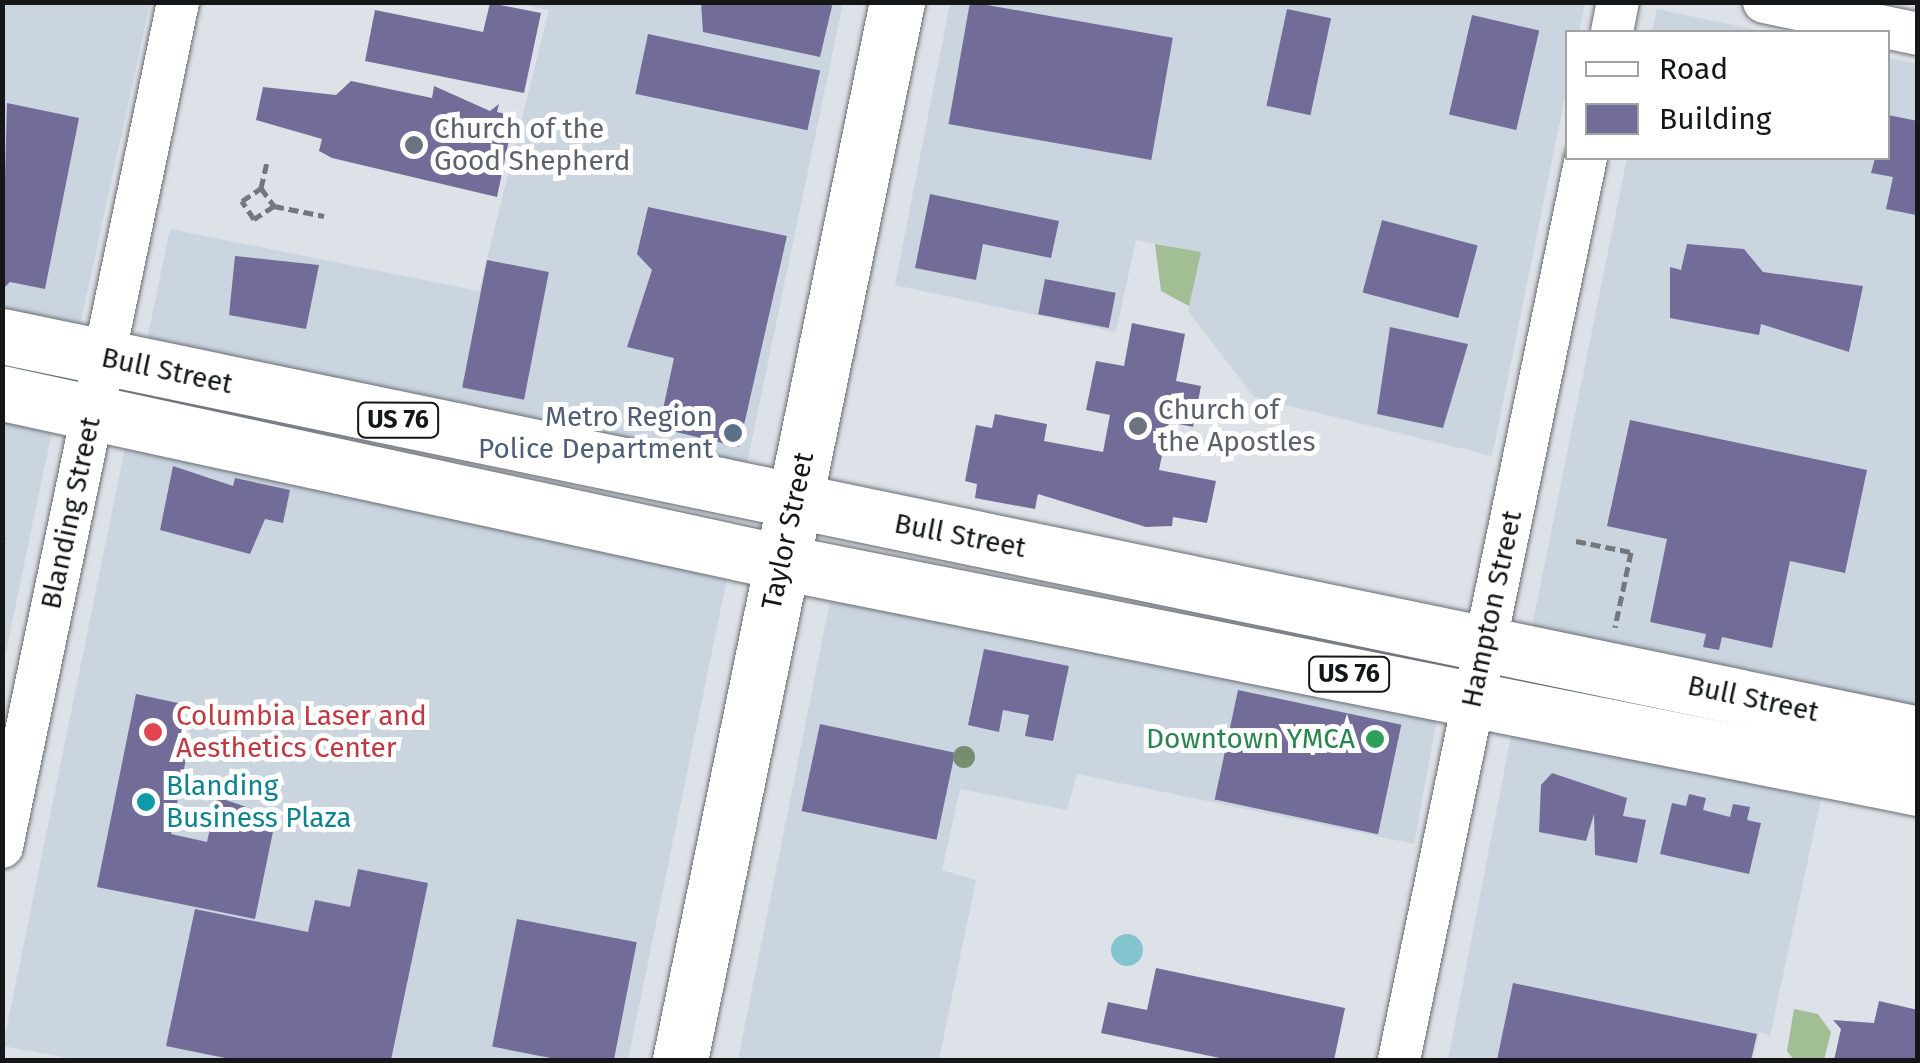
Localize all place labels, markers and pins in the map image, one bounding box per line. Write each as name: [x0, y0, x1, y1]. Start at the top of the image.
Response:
place label: Church of the Good Shepherd: [434, 112, 630, 178]
marker: Church of the Good Shepherd: [403, 134, 425, 156]
place label: Church of the Apostles: [1158, 393, 1316, 459]
place label: Metro Region Police Department: [478, 400, 713, 466]
marker: Church of the Apostles: [1127, 415, 1149, 437]
marker: Metro Region Police Department: [722, 422, 744, 444]
place label: Columbia Laser and Aesthetics Center: [176, 699, 427, 765]
marker: Columbia Laser and Aesthetics Center: [140, 719, 166, 745]
place label: Downtown YMCA: [1146, 722, 1355, 756]
marker: Downtown YMCA: [1364, 728, 1386, 750]
place label: Blanding Business Plaza: [166, 769, 352, 835]
marker: Blanding Business Plaza: [135, 791, 157, 813]

